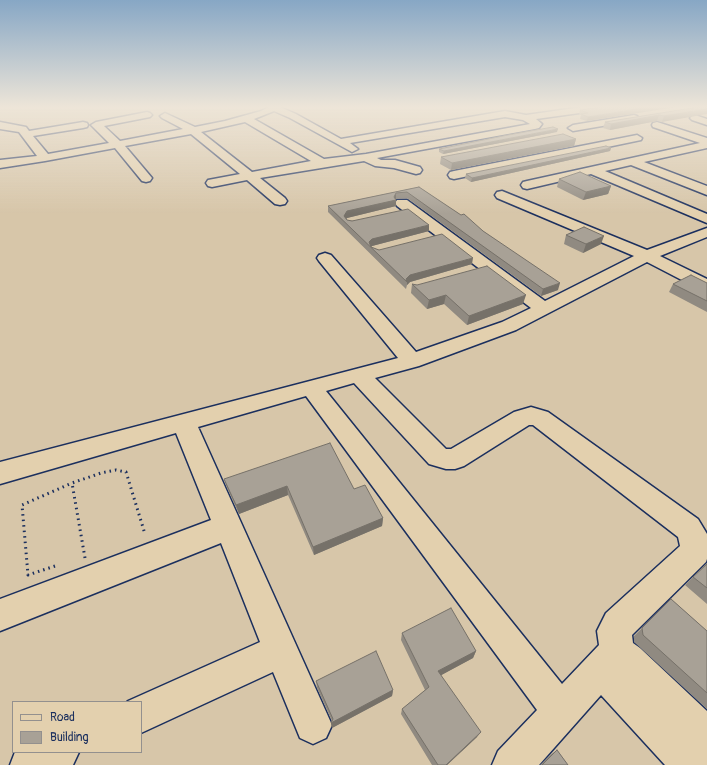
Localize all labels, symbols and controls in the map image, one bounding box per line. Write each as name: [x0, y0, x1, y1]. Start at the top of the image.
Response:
legend: [12, 701, 142, 753]
text: Road: [50, 710, 75, 725]
text: Building: [50, 730, 89, 745]

